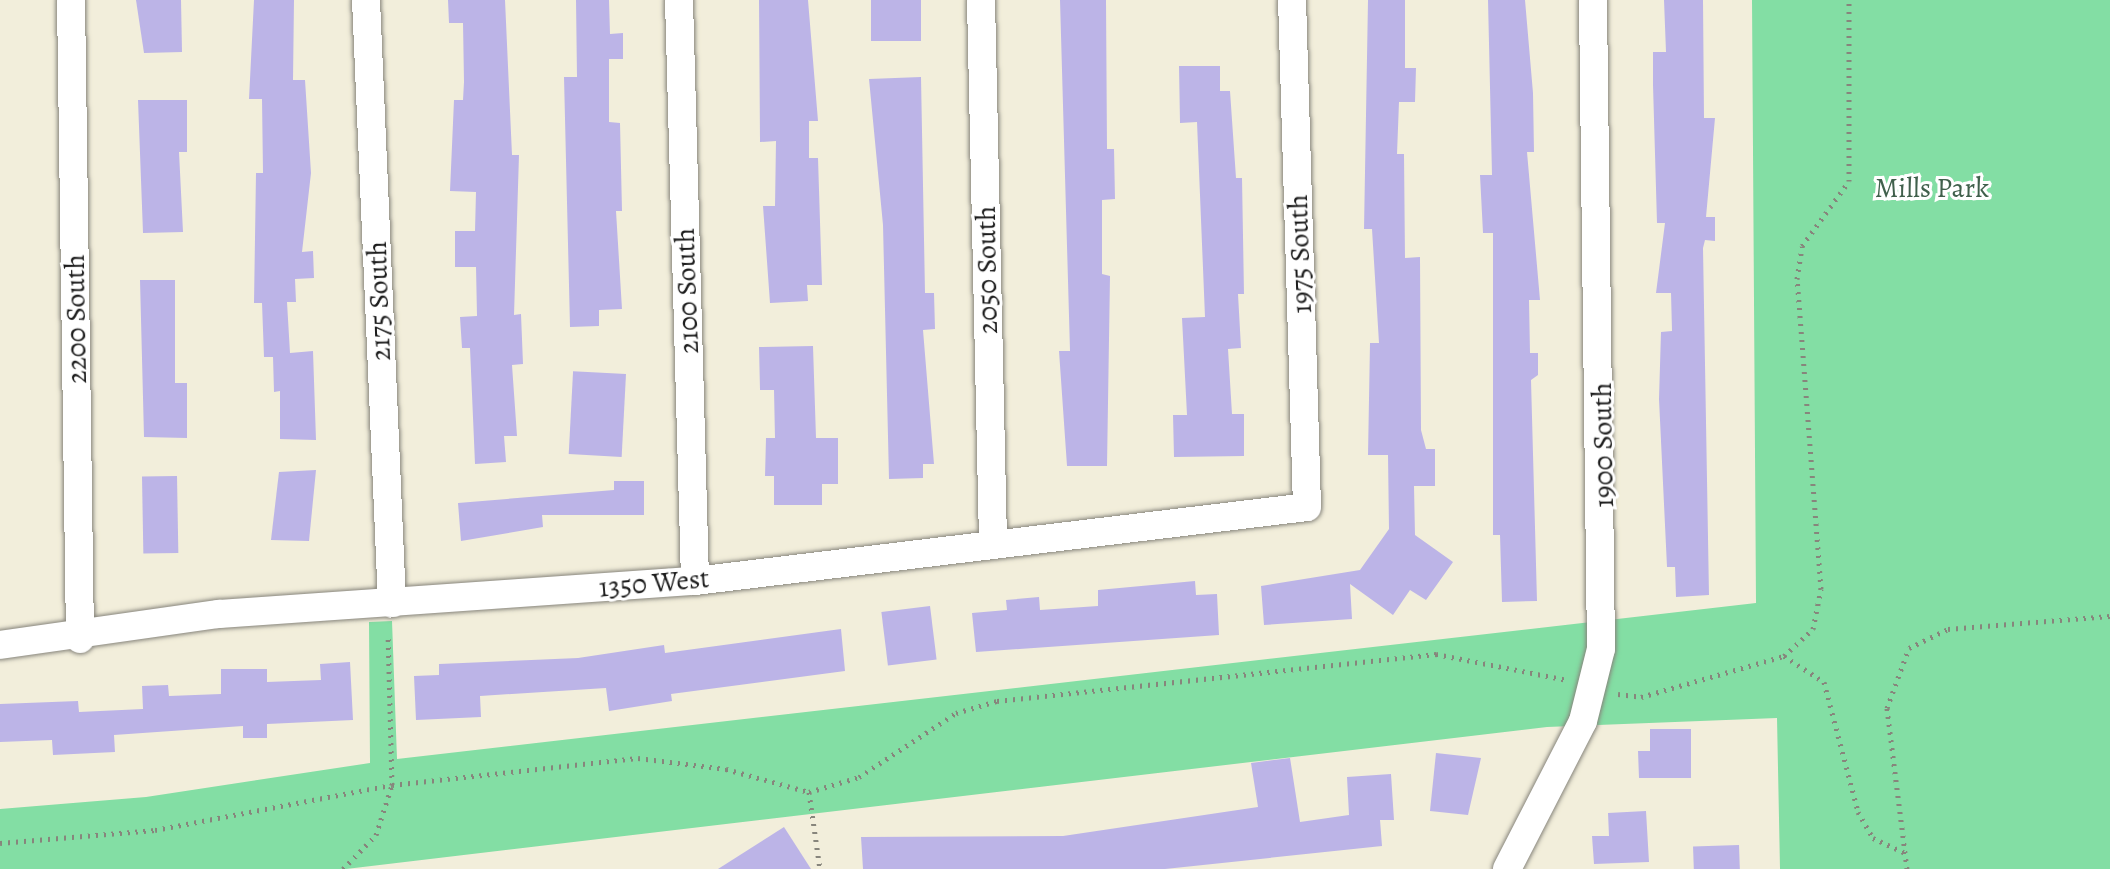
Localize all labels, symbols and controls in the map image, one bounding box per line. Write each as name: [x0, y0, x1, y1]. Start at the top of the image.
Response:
park label: Mills Park: [1875, 171, 1989, 205]
street label: 1975 South: [1281, 194, 1319, 314]
street label: 2050 South: [969, 206, 1005, 334]
street label: 2100 South: [668, 228, 706, 354]
street label: 2175 South: [360, 241, 398, 361]
street label: 2200 South: [58, 254, 94, 384]
street label: 1900 South: [1585, 382, 1621, 508]
street label: 1350 West: [597, 561, 711, 605]

